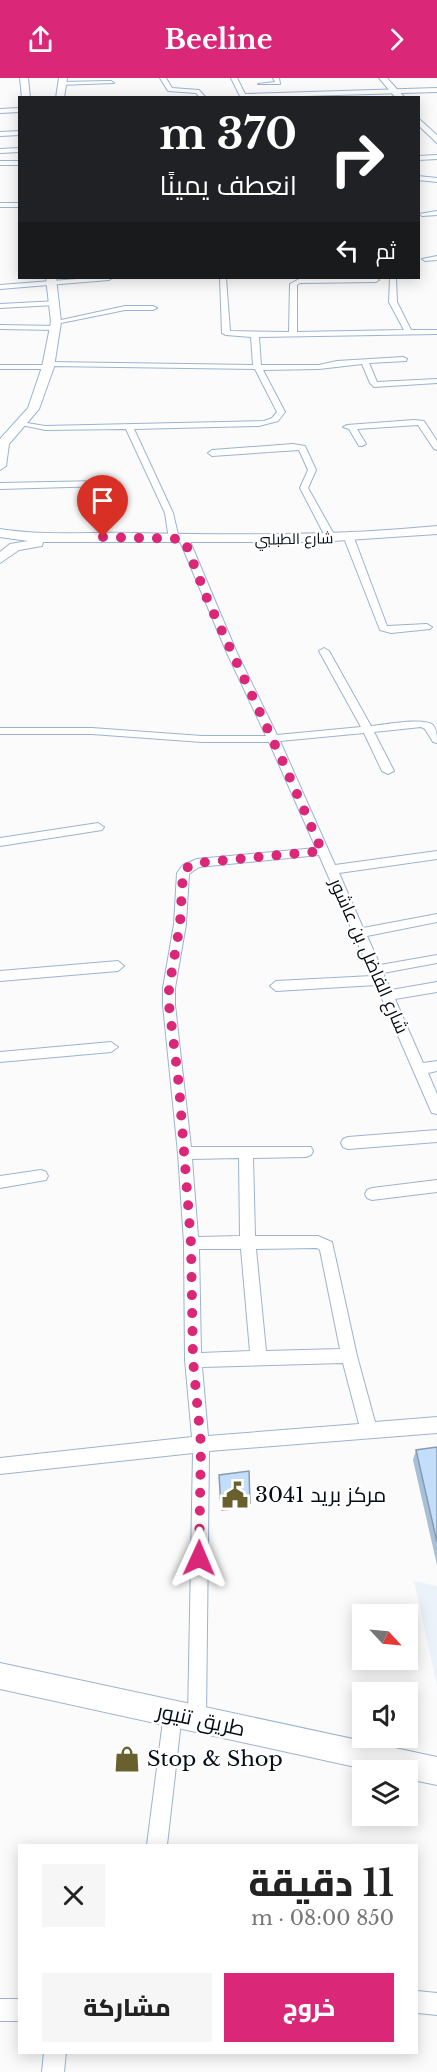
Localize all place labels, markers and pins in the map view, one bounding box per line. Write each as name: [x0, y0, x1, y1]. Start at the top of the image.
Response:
pin: [77, 475, 128, 537]
public building icon: مركز بريد 3041: [220, 1480, 250, 1510]
place label: مركز بريد 3041: [255, 1482, 386, 1508]
shop icon: Stop & Shop: [112, 1744, 142, 1774]
place label: Stop & Shop: [147, 1746, 283, 1772]

